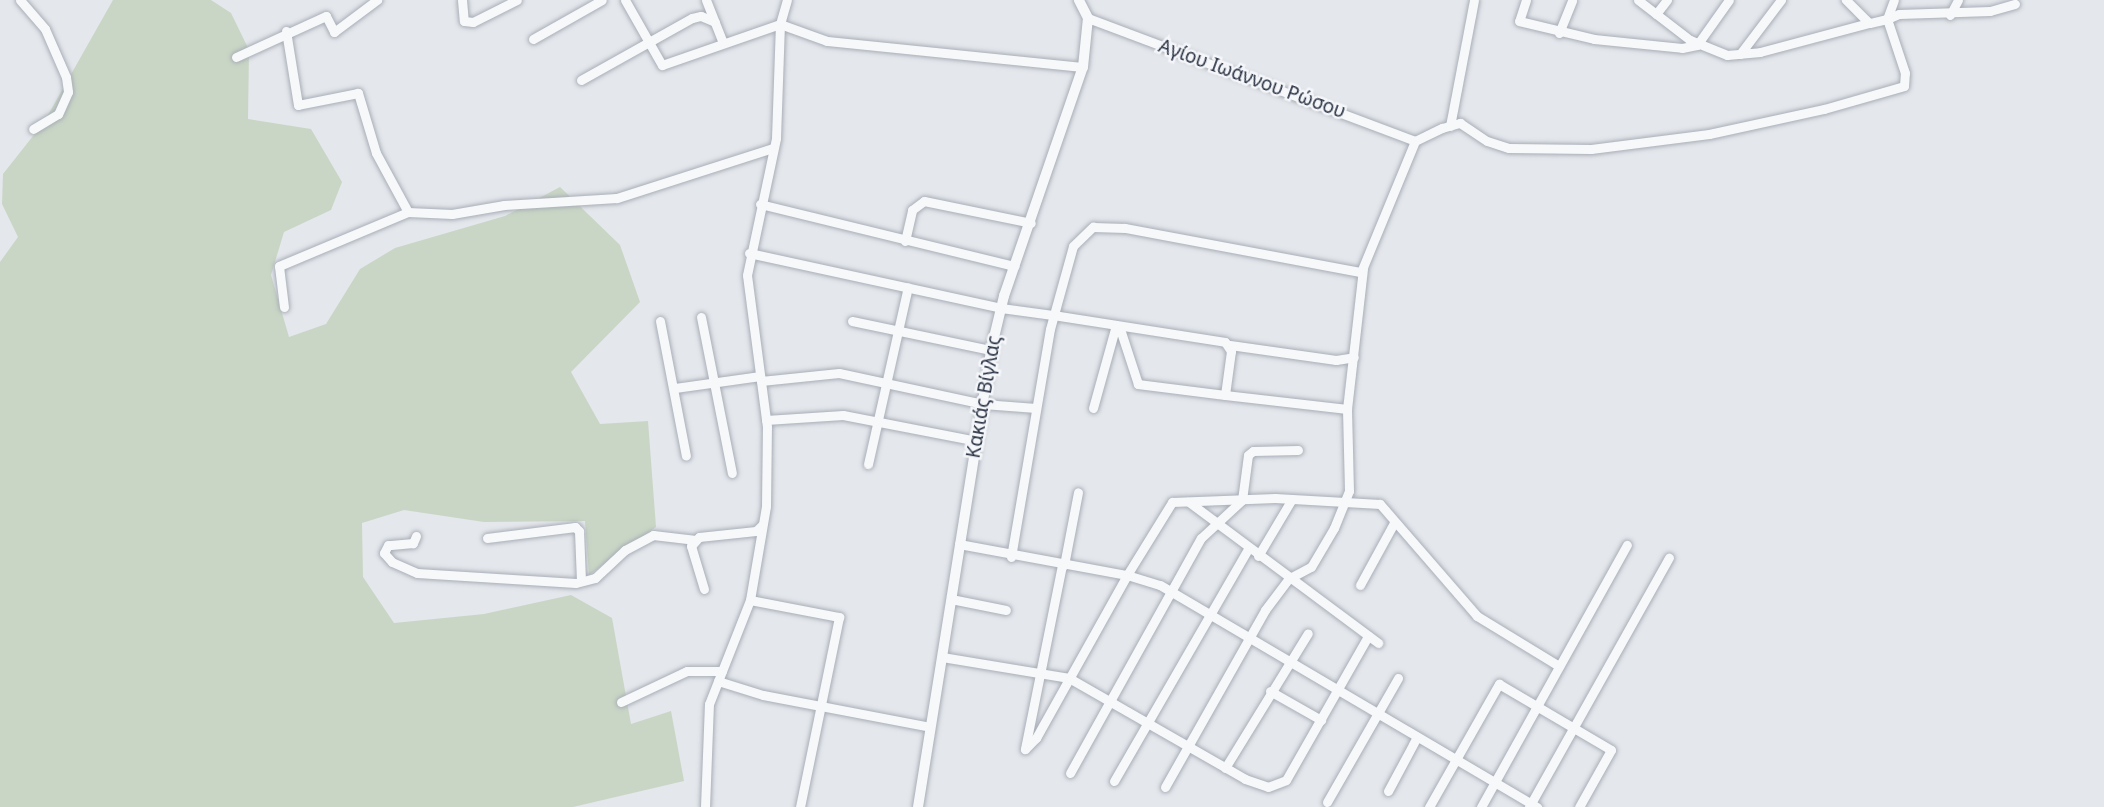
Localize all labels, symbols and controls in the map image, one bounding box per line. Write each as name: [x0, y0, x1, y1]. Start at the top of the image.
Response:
street label: Αγίου Ιωάννου Ρώσου: [1156, 35, 1348, 123]
street label: Κακιάς Βίγλας: [962, 334, 1006, 460]

